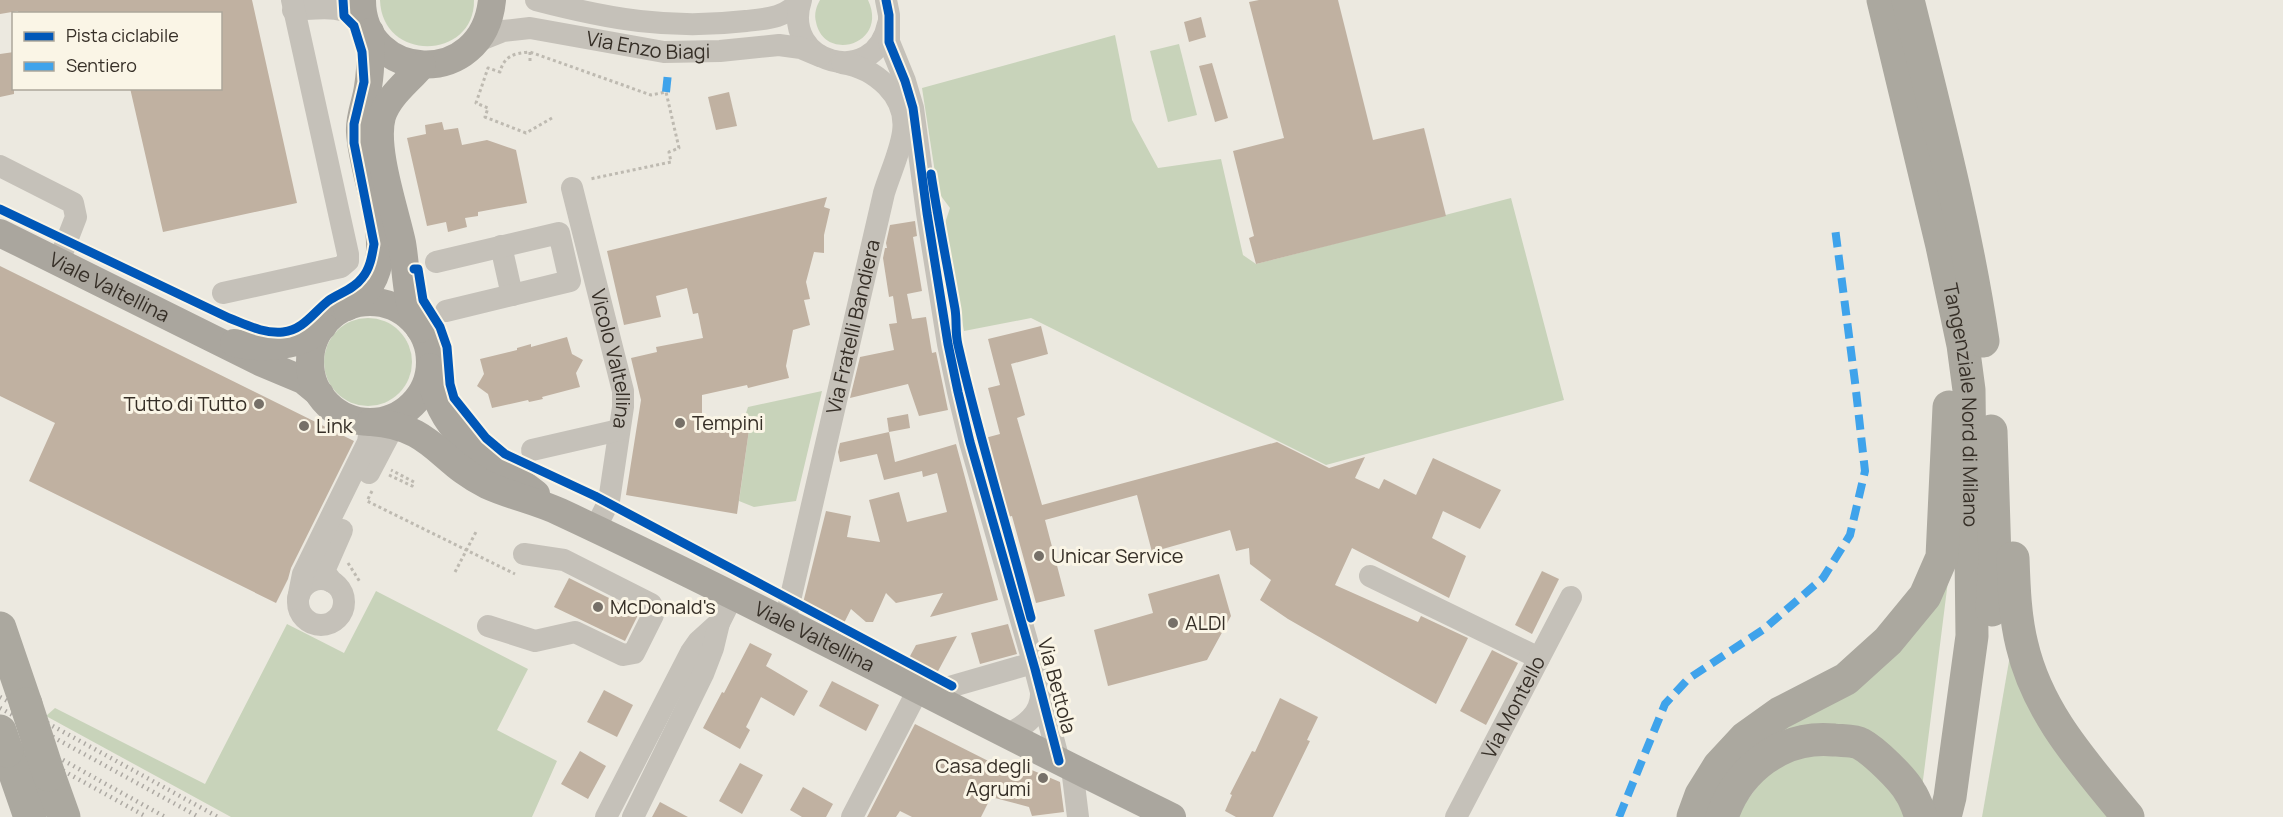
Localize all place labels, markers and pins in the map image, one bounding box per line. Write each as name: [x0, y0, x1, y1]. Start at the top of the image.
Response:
place label: Tutto di Tutto: [124, 390, 247, 417]
marker: Tutto di Tutto: [252, 397, 266, 411]
place label: Tempini: [692, 409, 764, 436]
place label: Link: [316, 412, 354, 439]
marker: Tempini: [673, 416, 687, 430]
marker: Link: [297, 419, 311, 433]
place label: Unicar Service: [1051, 542, 1183, 569]
marker: Unicar Service: [1032, 549, 1046, 563]
place label: McDonald's: [610, 593, 716, 620]
marker: McDonald's: [591, 600, 605, 614]
place label: ALDI: [1185, 609, 1226, 636]
marker: ALDI: [1166, 616, 1180, 630]
place label: Casa degli Agrumi: [935, 752, 1031, 802]
marker: Casa degli Agrumi: [1036, 771, 1050, 785]

